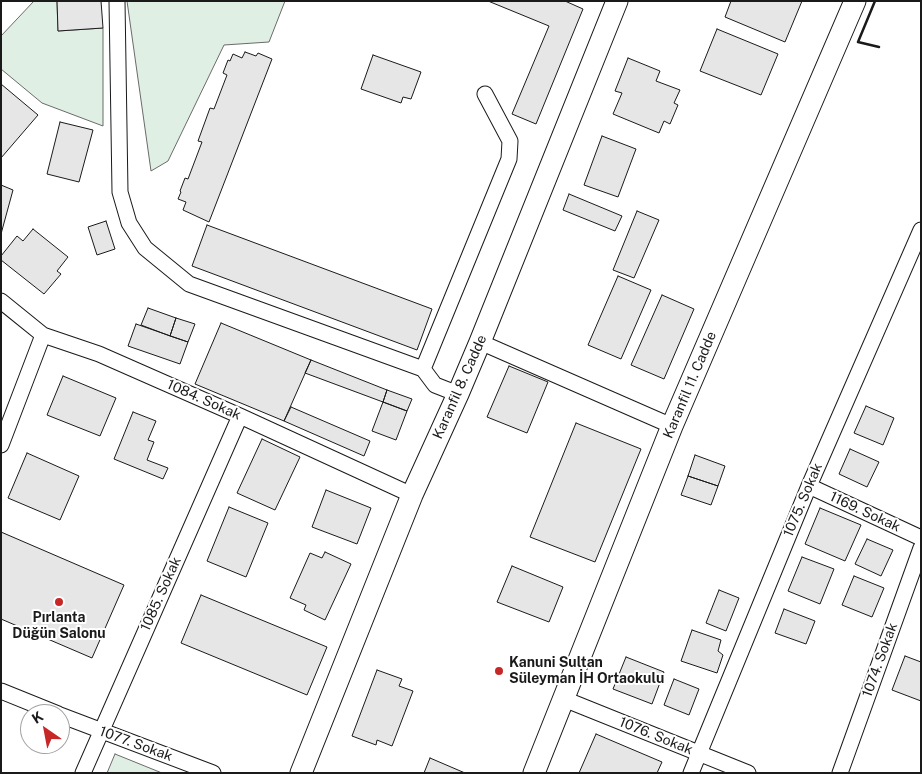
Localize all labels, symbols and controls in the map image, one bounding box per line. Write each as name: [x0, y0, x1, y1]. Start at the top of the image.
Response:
street label: Karanfil 11. Cadde: [660, 329, 720, 441]
street label: Karanfil 8. Cadde: [430, 332, 490, 442]
street label: 1084. Sokak: [164, 376, 244, 424]
street label: 1075. Sokak: [780, 461, 826, 539]
street label: 1169. Sokak: [827, 488, 903, 536]
street label: 1085. Sokak: [137, 554, 185, 634]
marker: Pırlanta Düğün Salonu: [53, 596, 65, 608]
place label: Pırlanta Düğün Salonu: [12, 610, 106, 642]
street label: 1074. Sokak: [859, 620, 901, 700]
place label: Kanuni Sultan Süleyman İH Ortaokulu: [509, 655, 664, 688]
marker: Kanuni Sultan Süleyman İH Ortaokulu: [493, 665, 505, 677]
north arrow: [20, 704, 70, 754]
text: K: [29, 708, 46, 727]
street label: 1076. Sokak: [617, 714, 695, 758]
street label: 1077. Sokak: [97, 723, 175, 765]

